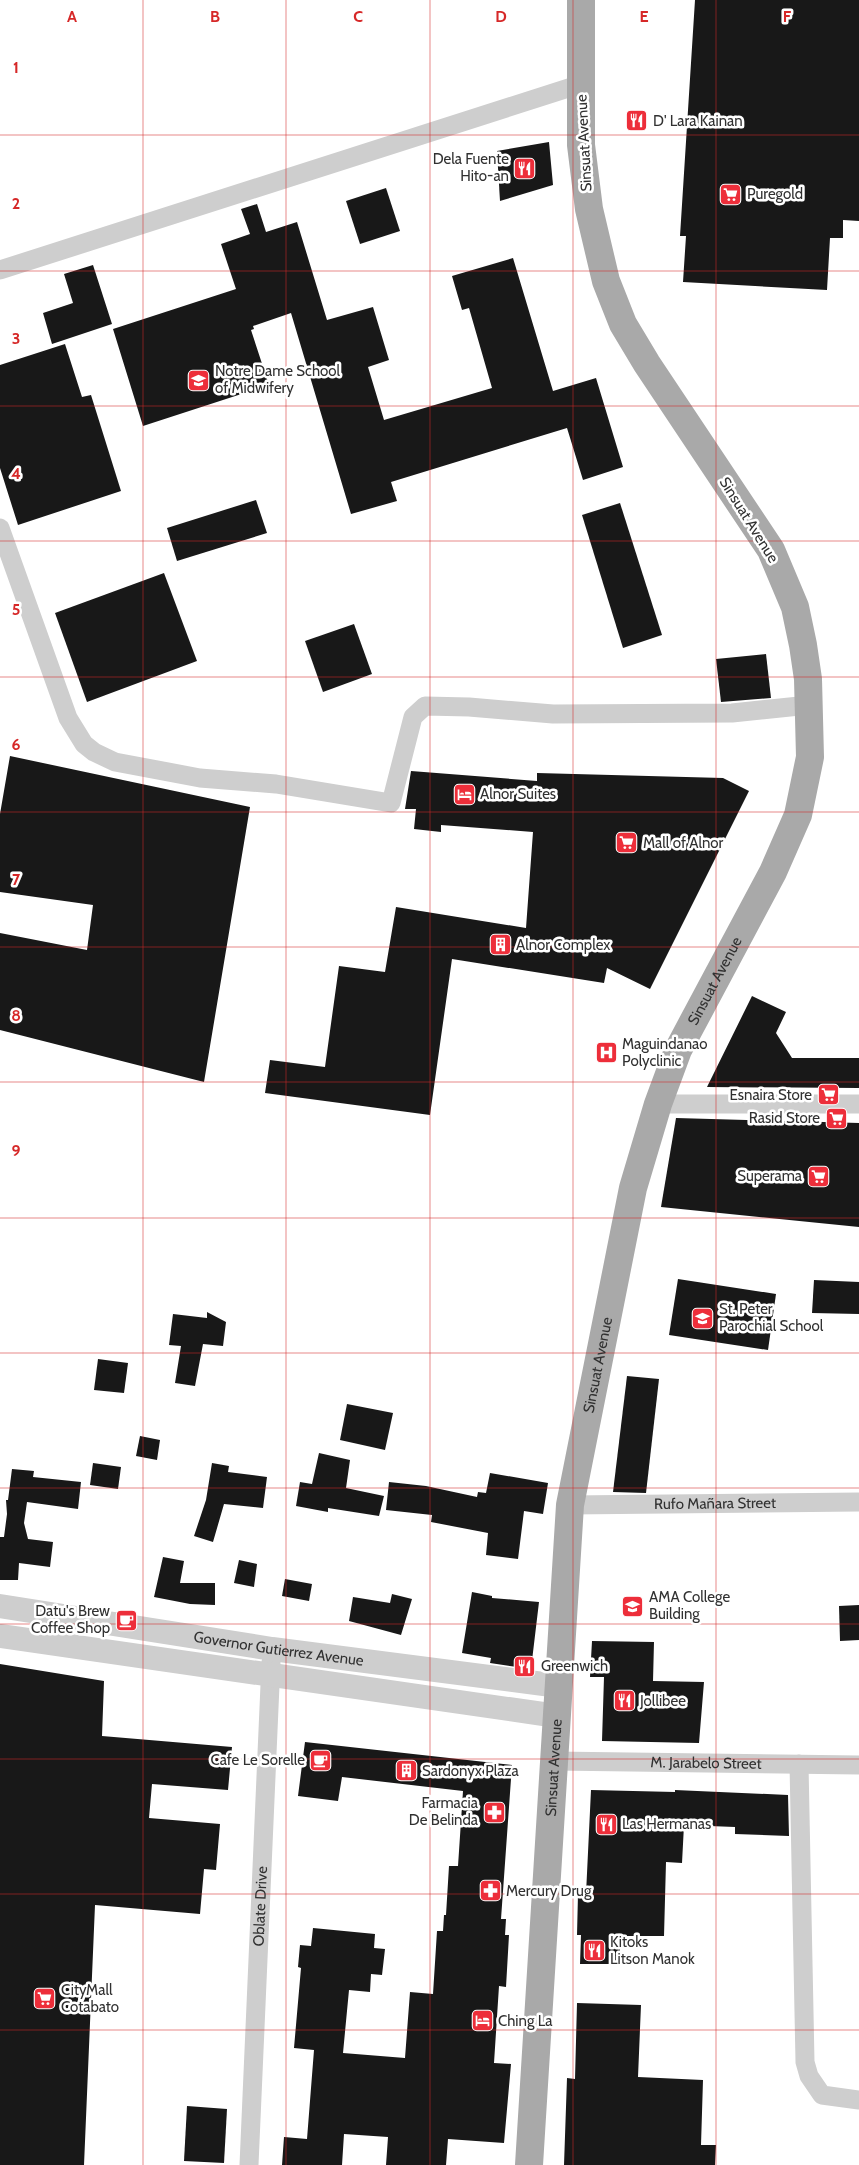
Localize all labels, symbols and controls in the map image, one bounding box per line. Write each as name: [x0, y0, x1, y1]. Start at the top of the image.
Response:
text: A: [67, 7, 77, 26]
text: B: [210, 7, 220, 26]
text: C: [353, 7, 363, 26]
text: D: [495, 7, 507, 26]
text: E: [639, 7, 649, 26]
text: F: [783, 7, 792, 26]
text: 1: [13, 58, 19, 77]
street label: Sinsuat Avenue: [572, 94, 596, 192]
restaurant icon: D' Lara Kainan: [625, 109, 649, 133]
place label: D' Lara Kainan: [653, 112, 743, 130]
place label: Dela Fuente Hito-an: [433, 150, 509, 185]
restaurant icon: Dela Fuente Hito-an: [513, 156, 537, 180]
supermarket icon: Puregold: [719, 182, 743, 206]
place label: Puregold: [747, 185, 803, 203]
text: 2: [12, 194, 20, 213]
text: 3: [12, 329, 20, 348]
place label: Notre Dame School of Midwifery: [215, 362, 341, 397]
school or university icon: Notre Dame School of Midwifery: [187, 368, 211, 392]
text: 4: [11, 464, 21, 483]
street label: Sinsuat Avenue: [716, 474, 783, 566]
text: 5: [12, 600, 20, 619]
text: 6: [12, 735, 21, 754]
hotel icon: Alnor Suites: [452, 782, 476, 806]
place label: Alnor Suites: [480, 785, 556, 803]
supermarket icon: Mall of Alnor: [615, 831, 639, 855]
place label: Mall of Alnor: [643, 834, 724, 852]
text: 7: [12, 870, 21, 889]
building icon: Alnor Complex: [488, 933, 512, 957]
street label: Sinsuat Avenue: [684, 933, 746, 1028]
place label: Alnor Complex: [516, 936, 610, 954]
text: 8: [11, 1006, 21, 1025]
place label: Maguindanao Polyclinic: [622, 1035, 708, 1070]
hospital icon: Maguindanao Polyclinic: [594, 1041, 618, 1065]
supermarket icon: Esnaira Store: [816, 1083, 840, 1107]
place label: Esnaira Store: [730, 1086, 812, 1104]
supermarket icon: Rasid Store: [824, 1106, 848, 1130]
place label: Rasid Store: [749, 1109, 820, 1127]
text: 9: [12, 1141, 21, 1160]
supermarket icon: Superama: [806, 1164, 830, 1188]
place label: Superama: [737, 1167, 803, 1185]
place label: St. Peter Parochial School: [719, 1300, 824, 1335]
school or university icon: St. Peter Parochial School: [691, 1306, 715, 1330]
street label: Sinsuat Avenue: [579, 1315, 616, 1415]
street label: Rufo Mañara Street: [654, 1494, 776, 1513]
place label: AMA College Building: [649, 1588, 730, 1623]
school or university icon: AMA College Building: [621, 1594, 645, 1618]
place label: Datu's Brew Coffee Shop: [31, 1602, 110, 1637]
cafe icon: Datu's Brew Coffee Shop: [114, 1608, 138, 1632]
street label: Governor Gutierrez Avenue: [192, 1628, 365, 1670]
restaurant icon: Greenwich: [513, 1654, 537, 1678]
place label: Greenwich: [541, 1657, 608, 1675]
restaurant icon: Jollibee: [612, 1689, 636, 1713]
place label: Jollibee: [639, 1692, 686, 1710]
street label: Sinsuat Avenue: [542, 1718, 566, 1817]
cafe icon: Cafe Le Sorelle: [309, 1748, 333, 1772]
place label: Cafe Le Sorelle: [210, 1751, 305, 1769]
street label: M. Jarabelo Street: [650, 1753, 762, 1773]
building icon: Sardonyx Plaza: [394, 1759, 418, 1783]
place label: Sardonyx Plaza: [422, 1762, 520, 1780]
place label: Farmacia De Belinda: [409, 1794, 479, 1829]
pharmacy icon: Farmacia De Belinda: [482, 1800, 506, 1824]
restaurant icon: Las Hermanas: [594, 1812, 618, 1836]
place label: Las Hermanas: [622, 1815, 711, 1833]
street label: Oblate Drive: [250, 1866, 271, 1947]
pharmacy icon: Mercury Drug: [478, 1879, 502, 1903]
place label: Mercury Drug: [506, 1882, 592, 1900]
place label: Kitoks Litson Manok: [610, 1933, 695, 1968]
restaurant icon: Kitoks Litson Manok: [582, 1939, 606, 1963]
place label: CityMall Cotabato: [61, 1981, 119, 2016]
supermarket icon: CityMall Cotabato: [33, 1987, 57, 2011]
hotel icon: Ching La: [470, 2009, 494, 2033]
place label: Ching La: [498, 2012, 553, 2030]

